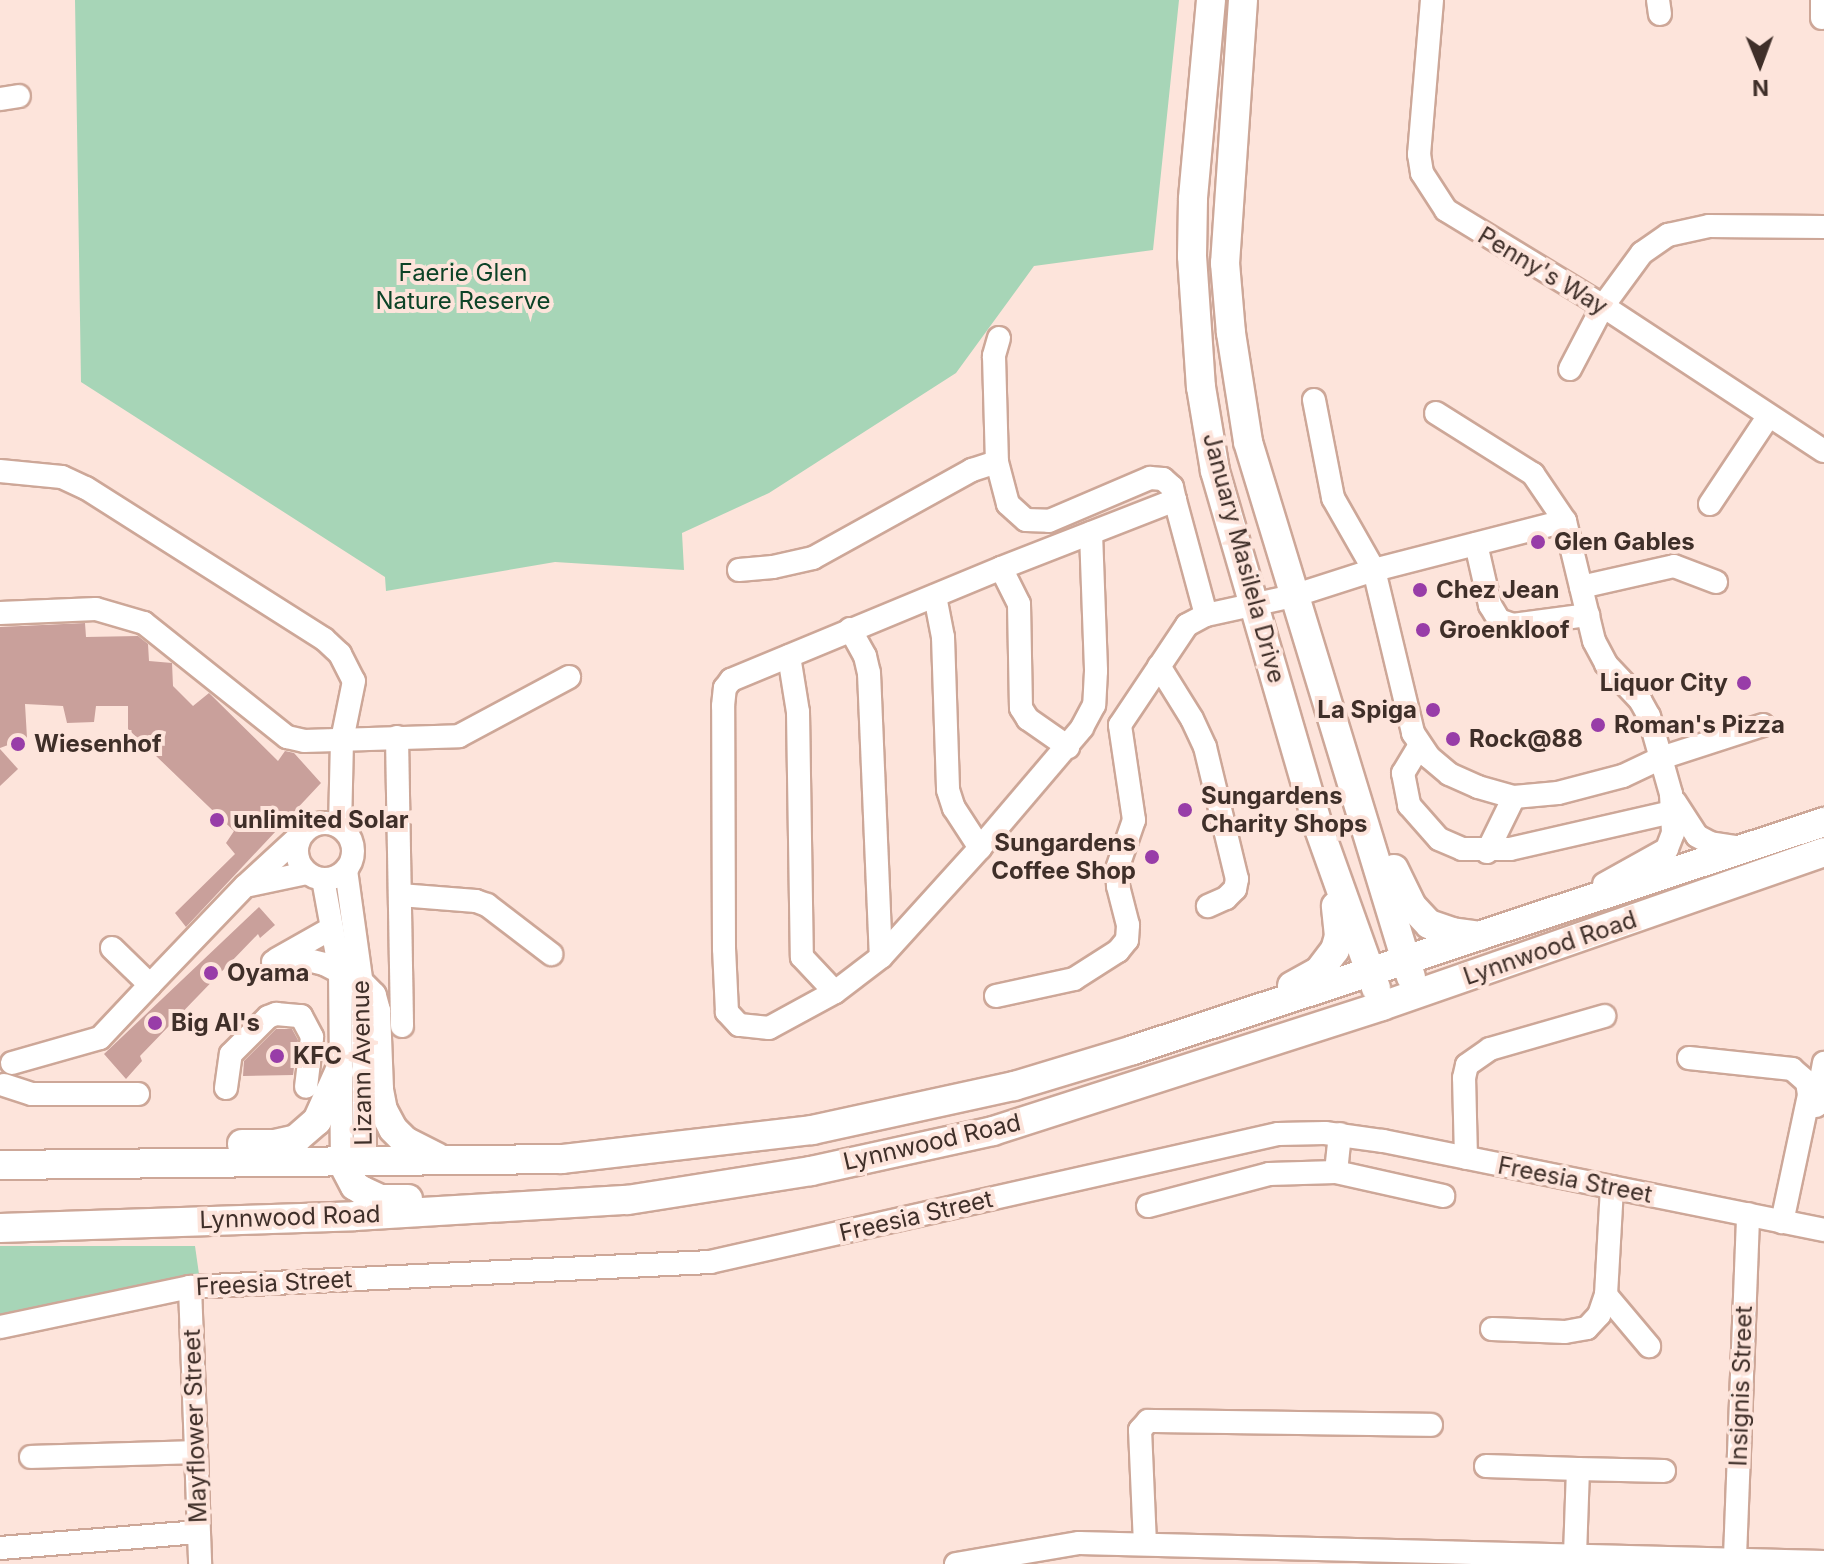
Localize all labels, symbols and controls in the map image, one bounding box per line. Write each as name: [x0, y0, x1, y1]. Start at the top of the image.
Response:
north arrow: [1720, 24, 1800, 104]
text: N: [1752, 75, 1769, 101]
street label: Penny's Way: [1473, 221, 1613, 321]
park label: Faerie Glen Nature Reserve: [375, 259, 551, 315]
street label: January Masilela Drive: [1197, 430, 1291, 686]
place label: Glen Gables: [1554, 528, 1695, 556]
marker: Glen Gables: [1529, 533, 1547, 551]
place label: Chez Jean: [1436, 576, 1559, 604]
marker: Chez Jean: [1411, 581, 1429, 599]
place label: Groenkloof: [1439, 616, 1570, 644]
marker: Groenkloof: [1414, 621, 1432, 639]
place label: Liquor City: [1600, 669, 1728, 697]
marker: Liquor City: [1735, 674, 1753, 692]
place label: La Spiga: [1317, 696, 1417, 724]
marker: La Spiga: [1424, 701, 1442, 719]
place label: Roman's Pizza: [1614, 711, 1785, 739]
marker: Roman's Pizza: [1589, 716, 1607, 734]
place label: Rock@88: [1469, 725, 1583, 753]
place label: Wiesenhof: [34, 730, 162, 758]
marker: Rock@88: [1444, 730, 1462, 748]
marker: Wiesenhof: [9, 735, 27, 753]
place label: Sungardens Charity Shops: [1201, 782, 1367, 838]
marker: Sungardens Charity Shops: [1176, 801, 1194, 819]
place label: unlimited Solar: [233, 806, 409, 834]
marker: unlimited Solar: [208, 811, 226, 829]
place label: Sungardens Coffee Shop: [991, 829, 1136, 885]
marker: Sungardens Coffee Shop: [1143, 848, 1161, 866]
street label: Lynnwood Road: [1460, 905, 1640, 991]
place label: Oyama: [227, 959, 309, 987]
marker: Oyama: [202, 964, 220, 982]
street label: Lizann Avenue: [346, 980, 378, 1146]
place label: Big Al's: [171, 1009, 260, 1037]
marker: Big Al's: [146, 1014, 164, 1032]
place label: KFC: [293, 1042, 342, 1070]
marker: KFC: [268, 1047, 286, 1065]
street label: Lynnwood Road: [841, 1108, 1023, 1176]
street label: Freesia Street: [1495, 1151, 1655, 1209]
street label: Freesia Street: [837, 1184, 995, 1248]
street label: Lynnwood Road: [199, 1199, 381, 1235]
street label: Freesia Street: [195, 1265, 353, 1301]
street label: Insignis Street: [1724, 1305, 1758, 1467]
street label: Mayflower Street: [177, 1329, 213, 1523]

